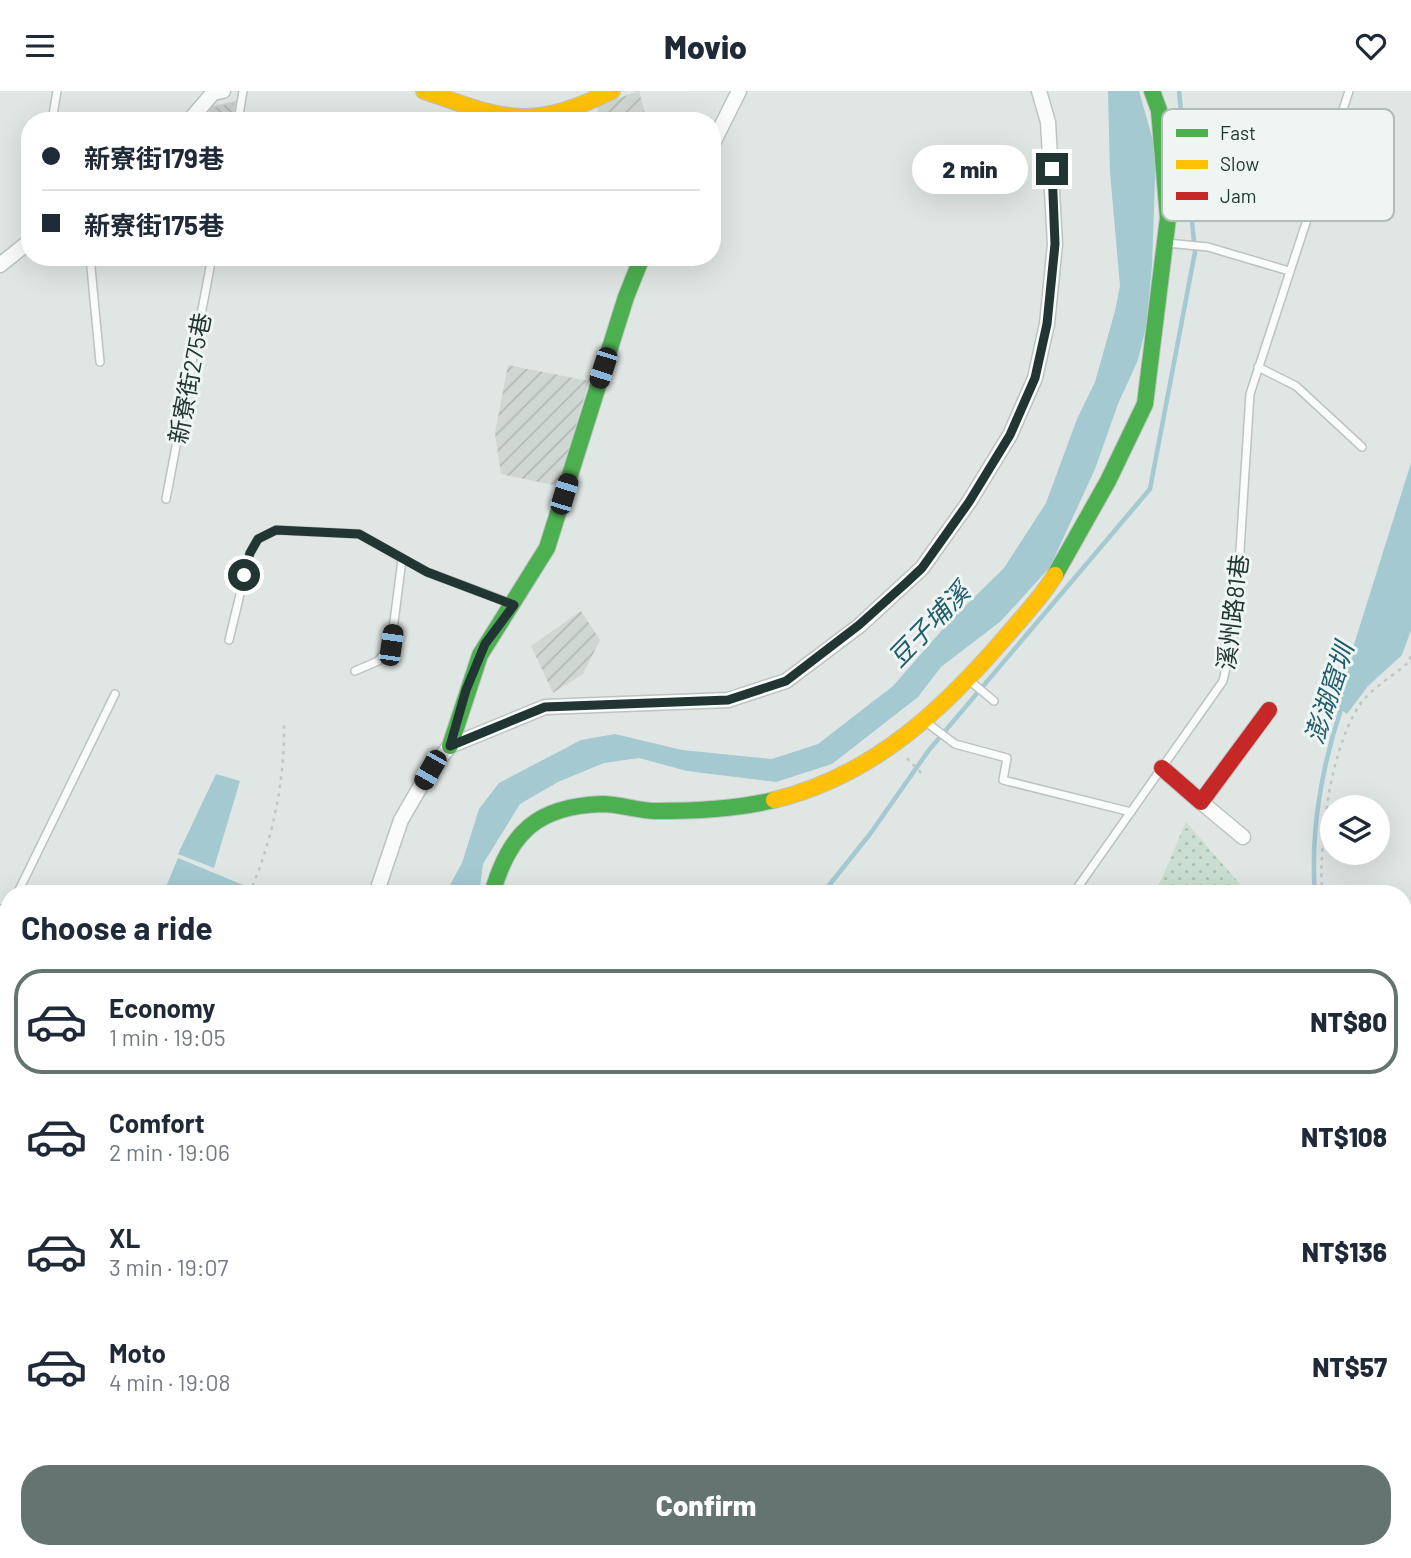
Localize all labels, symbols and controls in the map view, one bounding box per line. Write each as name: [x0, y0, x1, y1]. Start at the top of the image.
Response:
icon: menu: [21, 27, 59, 65]
text: Movio: [664, 27, 747, 65]
icon: heart: [1352, 27, 1390, 65]
legend: [1162, 109, 1394, 221]
text: Fast: [1220, 121, 1256, 144]
text: 新寮街179巷: [84, 142, 224, 173]
callout: 2 min: [912, 145, 1028, 193]
text: Slow: [1220, 152, 1259, 175]
route end: [1036, 153, 1068, 185]
text: 2 min: [942, 155, 998, 183]
text: Jam: [1220, 184, 1256, 207]
text: 新寮街175巷: [84, 209, 224, 240]
street label: 新寮街275巷: [162, 310, 216, 446]
car: [587, 345, 620, 391]
car: [548, 471, 581, 517]
street label: 溪州路81巷: [1211, 553, 1253, 671]
route start: [228, 559, 260, 591]
water label: 豆子埔溪: [881, 573, 978, 672]
car: [378, 623, 405, 667]
water label: 澎湖窟圳: [1297, 635, 1360, 747]
car: [411, 747, 450, 793]
map controls: [1320, 795, 1390, 865]
button: layers: [1320, 795, 1390, 865]
text: Choose a ride: [21, 908, 213, 946]
icon: car: [25, 990, 88, 1053]
text: Economy: [109, 992, 215, 1023]
text: NT$80: [1310, 1006, 1387, 1037]
text: 1 min · 19:05: [109, 1023, 226, 1051]
icon: car: [25, 1105, 88, 1168]
text: Comfort: [109, 1107, 205, 1138]
text: NT$108: [1301, 1121, 1387, 1152]
text: 2 min · 19:06: [109, 1138, 230, 1166]
icon: car: [25, 1220, 88, 1283]
text: XL: [109, 1222, 140, 1253]
text: NT$136: [1302, 1236, 1387, 1267]
text: 3 min · 19:07: [109, 1253, 228, 1281]
icon: car: [25, 1335, 88, 1398]
text: Moto: [109, 1337, 166, 1368]
text: NT$57: [1312, 1351, 1387, 1382]
text: 4 min · 19:08: [109, 1368, 230, 1396]
button: Confirm: [21, 1465, 1391, 1545]

